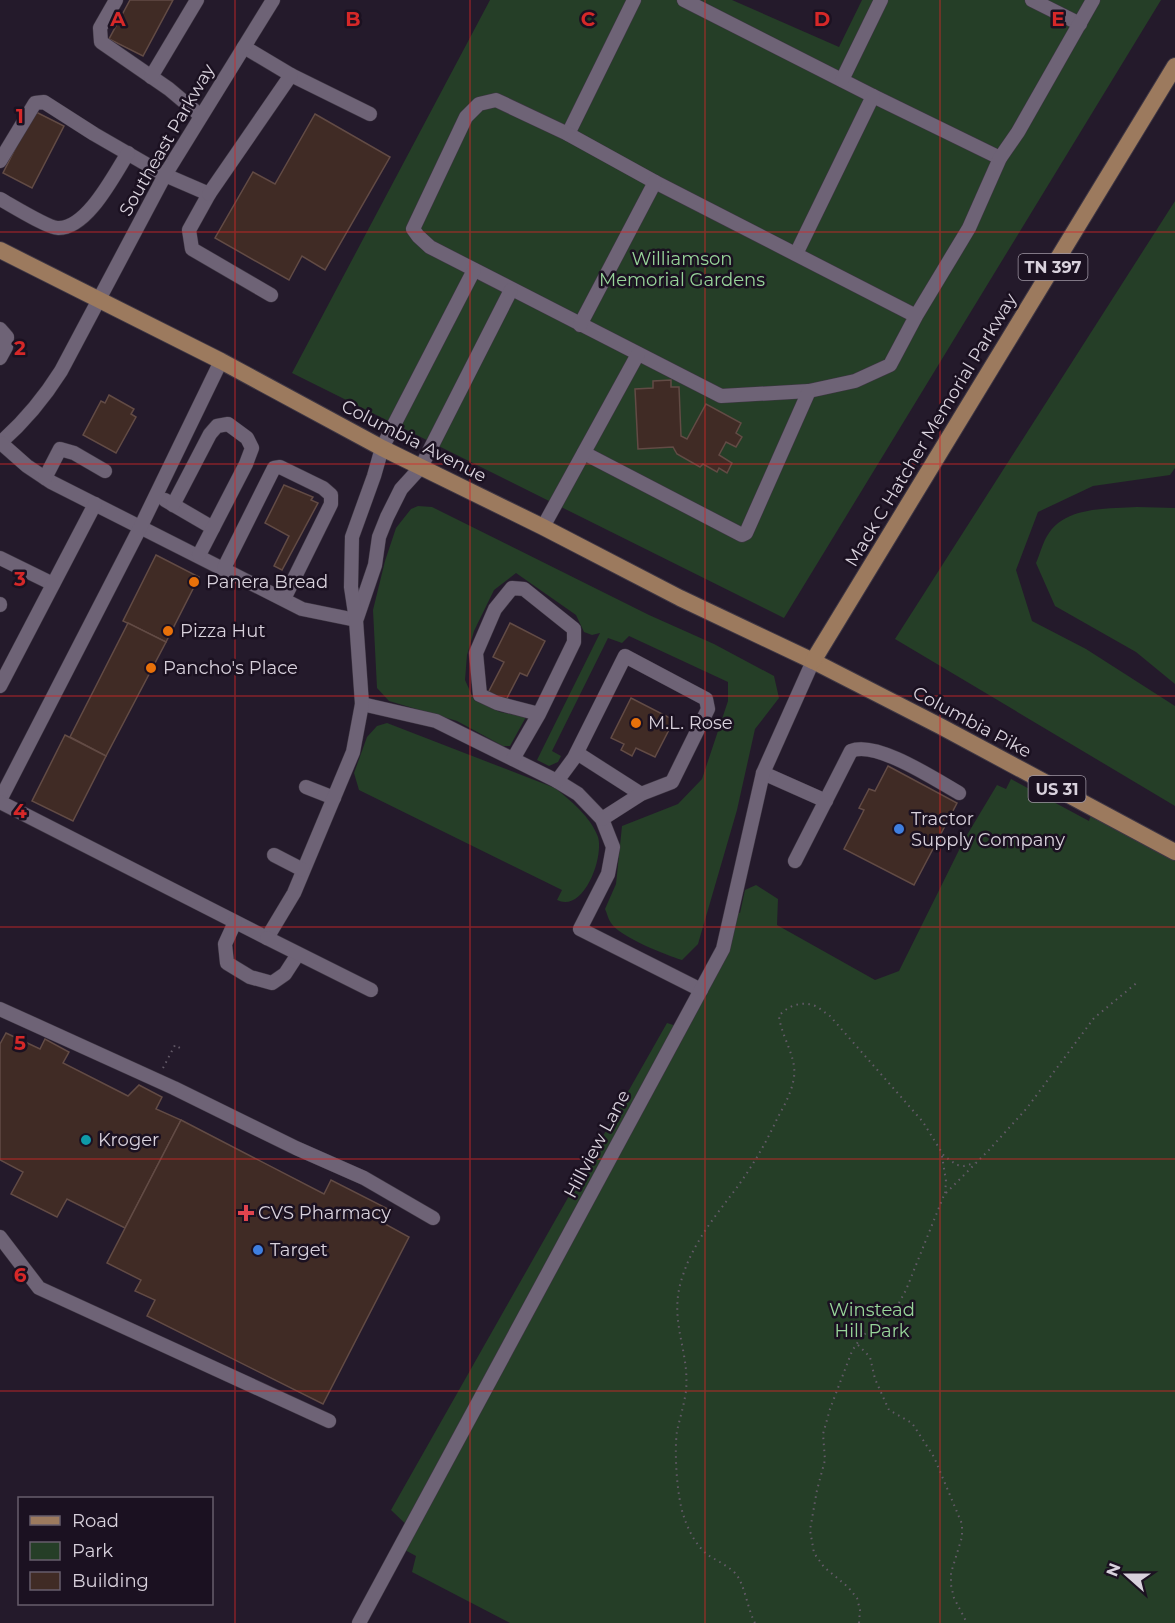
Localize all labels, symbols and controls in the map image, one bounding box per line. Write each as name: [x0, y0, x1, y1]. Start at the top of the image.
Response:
text: A: [109, 7, 126, 31]
text: B: [345, 7, 361, 31]
text: C: [581, 7, 596, 31]
text: D: [814, 7, 830, 31]
text: E: [1051, 7, 1065, 31]
street label: Southeast Parkway: [114, 60, 220, 220]
text: 1: [16, 104, 24, 128]
park label: Williamson Memorial Gardens: [599, 248, 765, 291]
road number: TN 397: [1018, 254, 1088, 280]
street label: Mack C Hatcher Memorial Parkway: [841, 289, 1022, 571]
text: 2: [14, 336, 26, 360]
street label: Columbia Avenue: [338, 395, 490, 487]
text: 3: [13, 567, 26, 591]
place label: Panera Bread: [206, 571, 328, 593]
marker: Panera Bread: [187, 575, 201, 589]
place label: Pizza Hut: [180, 620, 266, 642]
marker: Pizza Hut: [161, 624, 175, 638]
place label: Pancho's Place: [163, 657, 298, 679]
marker: Pancho's Place: [144, 661, 158, 675]
street label: Columbia Pike: [909, 682, 1035, 763]
place label: M.L. Rose: [648, 712, 733, 734]
marker: M.L. Rose: [629, 716, 643, 730]
road number: US 31: [1028, 776, 1086, 802]
text: 4: [13, 799, 27, 823]
place label: Tractor Supply Company: [911, 808, 1065, 851]
marker: Tractor Supply Company: [892, 822, 906, 836]
text: 5: [14, 1031, 26, 1055]
street label: Hillview Lane: [559, 1086, 635, 1202]
place label: Kroger: [98, 1129, 159, 1151]
marker: Kroger: [79, 1133, 93, 1147]
place label: CVS Pharmacy: [258, 1202, 391, 1224]
marker: CVS Pharmacy: [239, 1206, 253, 1220]
place label: Target: [270, 1239, 328, 1261]
marker: Target: [251, 1243, 265, 1257]
text: 6: [14, 1263, 27, 1287]
park label: Winstead Hill Park: [829, 1299, 915, 1342]
legend: [18, 1497, 213, 1605]
text: Road: [72, 1510, 119, 1532]
text: Park: [72, 1540, 113, 1562]
north arrow: [1097, 1545, 1157, 1605]
text: N: [1102, 1560, 1125, 1579]
text: Building: [72, 1570, 149, 1592]

